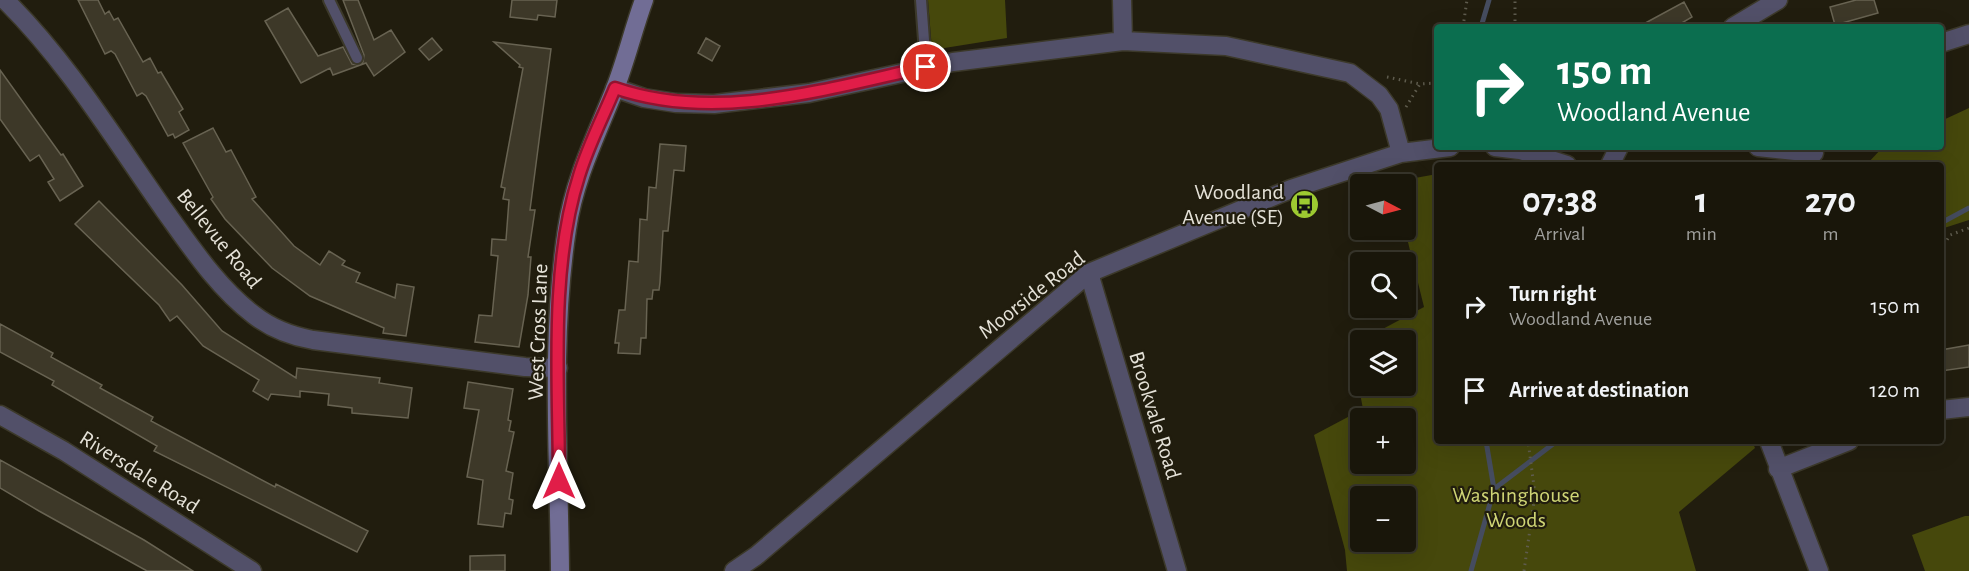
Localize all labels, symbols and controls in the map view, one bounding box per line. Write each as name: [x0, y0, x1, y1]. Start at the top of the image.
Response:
pin: [900, 41, 951, 92]
icon: right: [1458, 48, 1536, 126]
icon: arrive: [909, 50, 942, 83]
text: 150 m: [1557, 50, 1652, 92]
text: Woodland Avenue: [1557, 99, 1750, 126]
north arrow: [1350, 174, 1416, 240]
map controls: [1350, 174, 1416, 552]
place label: Woodland Avenue (SE): [1182, 181, 1284, 228]
text: 07:38: [1522, 183, 1598, 219]
text: 1: [1695, 183, 1708, 219]
text: 270: [1805, 183, 1856, 219]
street label: Bellevue Road: [173, 185, 266, 292]
bus stop icon: Woodland Avenue (SE): [1289, 188, 1321, 220]
text: Arrival: [1534, 224, 1586, 244]
text: min: [1686, 224, 1717, 244]
text: m: [1822, 224, 1838, 244]
street label: Moorside Road: [974, 247, 1089, 343]
button: search: [1350, 252, 1416, 318]
street label: West Cross Lane: [525, 263, 551, 401]
text: Turn right: [1509, 283, 1596, 305]
icon: right: [1458, 290, 1491, 323]
text: 150 m: [1870, 295, 1920, 317]
text: Woodland Avenue: [1509, 309, 1652, 329]
button: layers: [1350, 330, 1416, 396]
street label: Brookvale Road: [1125, 349, 1185, 482]
icon: arrive: [1458, 374, 1491, 407]
text: Arrive at destination: [1509, 379, 1689, 401]
text: 120 m: [1870, 379, 1920, 401]
button: +: [1350, 408, 1416, 474]
street label: Riversdale Road: [76, 426, 203, 517]
position arrow: [527, 449, 591, 513]
park label: Washinghouse Woods: [1452, 484, 1580, 531]
button: −: [1350, 486, 1416, 552]

